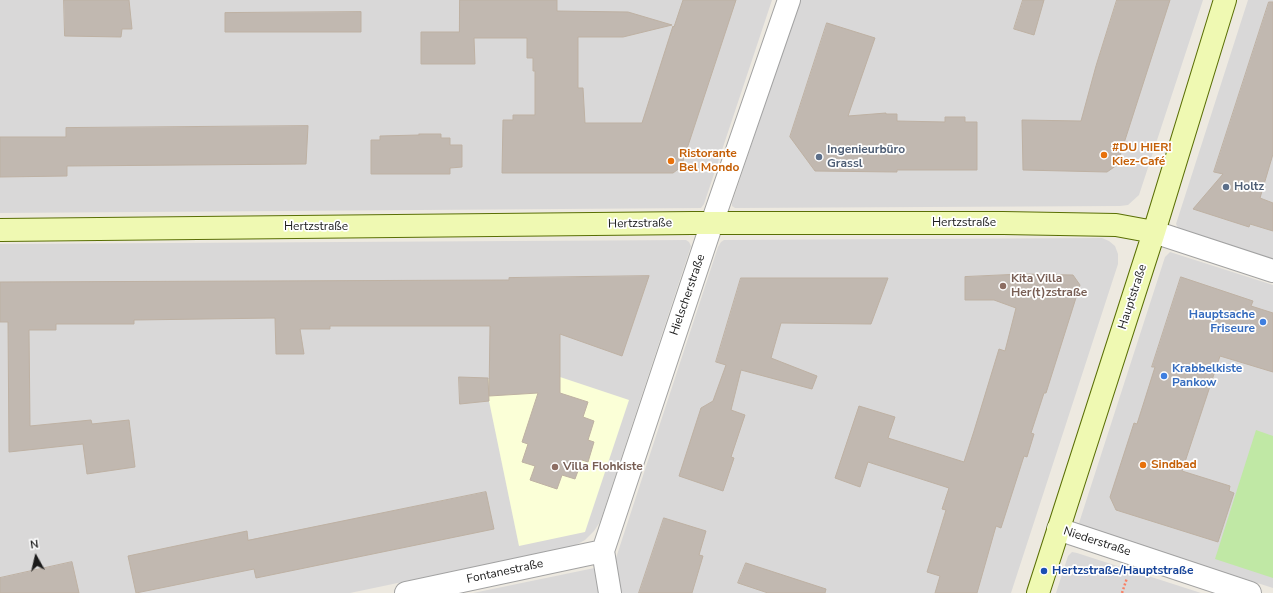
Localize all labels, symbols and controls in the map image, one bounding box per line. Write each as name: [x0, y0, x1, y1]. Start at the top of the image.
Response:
place label: #DU HIER! Kiez-Café: [1112, 141, 1171, 169]
place label: Ingenieurbüro Grassl: [827, 143, 905, 171]
place label: Ristorante Bel Mondo: [679, 147, 739, 175]
marker: #DU HIER! Kiez-Café: [1099, 150, 1109, 160]
marker: Ingenieurbüro Grassl: [814, 152, 824, 162]
marker: Ristorante Bel Mondo: [666, 156, 676, 166]
place label: Holtz: [1234, 180, 1264, 194]
marker: Holtz: [1221, 182, 1231, 192]
street label: Hertzstraße: [608, 216, 672, 232]
street label: Hertzstraße: [932, 216, 996, 230]
street label: Hertzstraße: [284, 220, 348, 234]
street label: Hielscherstraße: [667, 253, 709, 337]
street label: Hauptstraße: [1116, 263, 1150, 331]
place label: Kita Villa Her(t)zstraße: [1011, 272, 1087, 300]
marker: Kita Villa Her(t)zstraße: [998, 281, 1008, 291]
place label: Hauptsache Friseure: [1189, 308, 1255, 336]
marker: Hauptsache Friseure: [1258, 317, 1268, 327]
place label: Krabbelkiste Pankow: [1172, 362, 1242, 390]
marker: Krabbelkiste Pankow: [1159, 371, 1169, 381]
place label: Sindbad: [1151, 458, 1197, 472]
place label: Villa Flohkiste: [563, 460, 643, 474]
marker: Sindbad: [1138, 460, 1148, 470]
marker: Villa Flohkiste: [550, 462, 560, 472]
street label: Niederstraße: [1062, 524, 1132, 560]
north arrow: [16, 537, 56, 577]
text: N: [29, 537, 39, 553]
street label: Fontanestraße: [465, 557, 545, 587]
place label: Hertzstraße/Hauptstraße: [1052, 564, 1193, 578]
marker: Hertzstraße/Hauptstraße: [1039, 566, 1049, 576]

